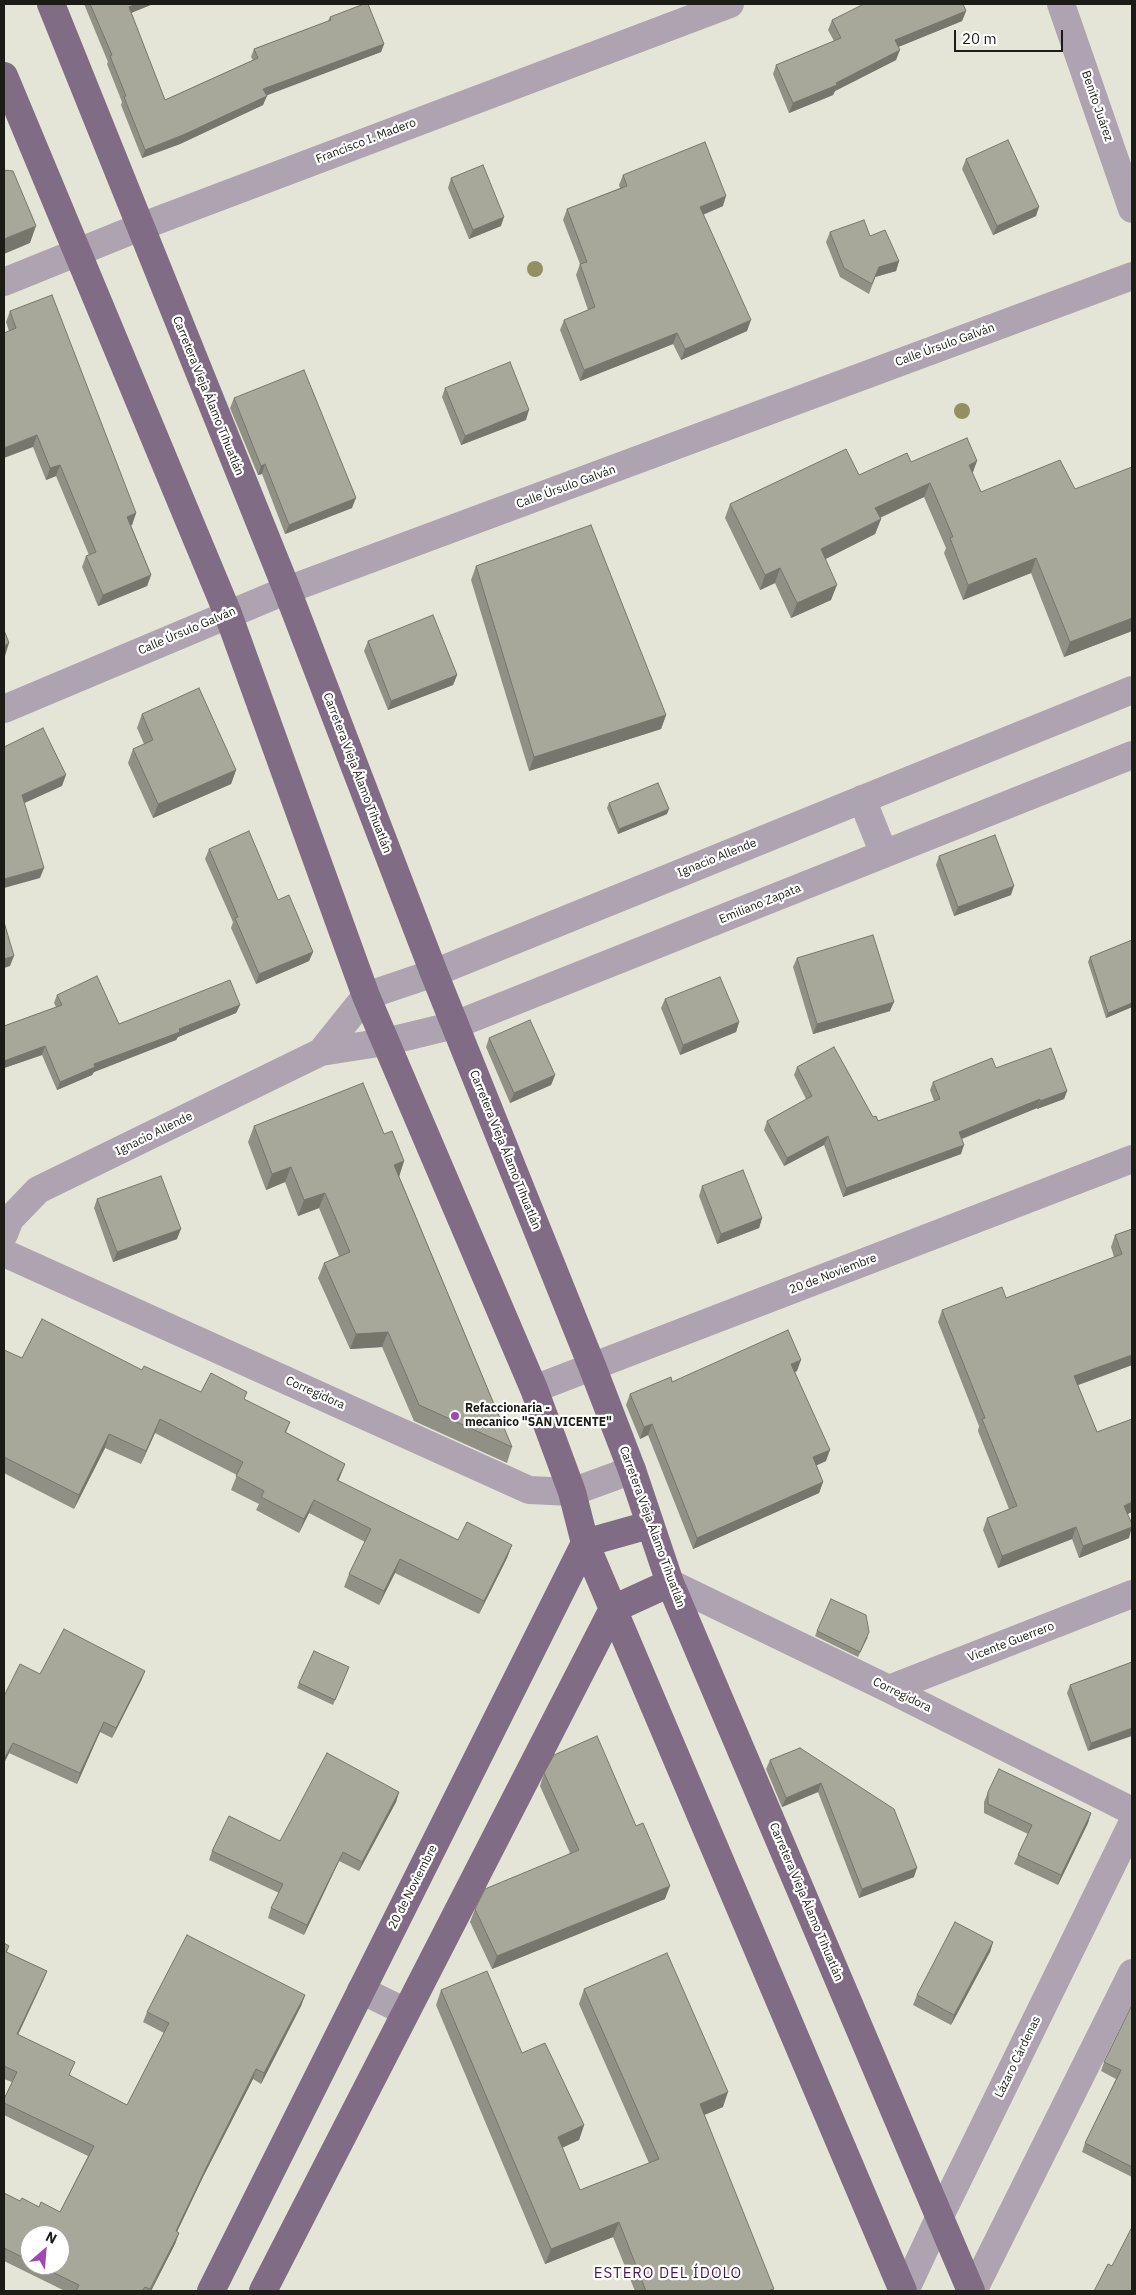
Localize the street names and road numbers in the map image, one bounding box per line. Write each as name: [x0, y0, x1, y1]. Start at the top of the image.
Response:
street label: Benito Juárez: [1078, 69, 1116, 143]
street label: Francisco I. Madero: [314, 115, 418, 167]
street label: Carretera Vieja Álamo Tihuatlán: [169, 314, 247, 478]
street label: Calle Úrsulo Galván: [893, 320, 997, 370]
street label: Calle Úrsulo Galván: [514, 462, 618, 512]
street label: Calle Úrsulo Galván: [136, 604, 238, 658]
street label: Carretera Vieja Álamo Tihuatlán: [320, 691, 394, 855]
street label: Ignacio Allende: [675, 836, 759, 880]
street label: Emiliano Zapata: [717, 881, 803, 927]
street label: Carretera Vieja Álamo Tihuatlán: [466, 1068, 544, 1232]
street label: Ignacio Allende: [113, 1109, 195, 1159]
street label: 20 de Noviembre: [787, 1251, 879, 1297]
street label: Corregidora: [283, 1374, 347, 1412]
street label: Carretera Vieja Álamo Tihuatlán: [616, 1444, 688, 1610]
street label: Vicente Guerrero: [966, 1619, 1056, 1665]
street label: Corregidora: [870, 1675, 934, 1715]
street label: Carretera Vieja Álamo Tihuatlán: [766, 1821, 846, 1983]
street label: 20 de Noviembre: [386, 1842, 440, 1932]
street label: Lázaro Cárdenas: [992, 2014, 1044, 2100]

